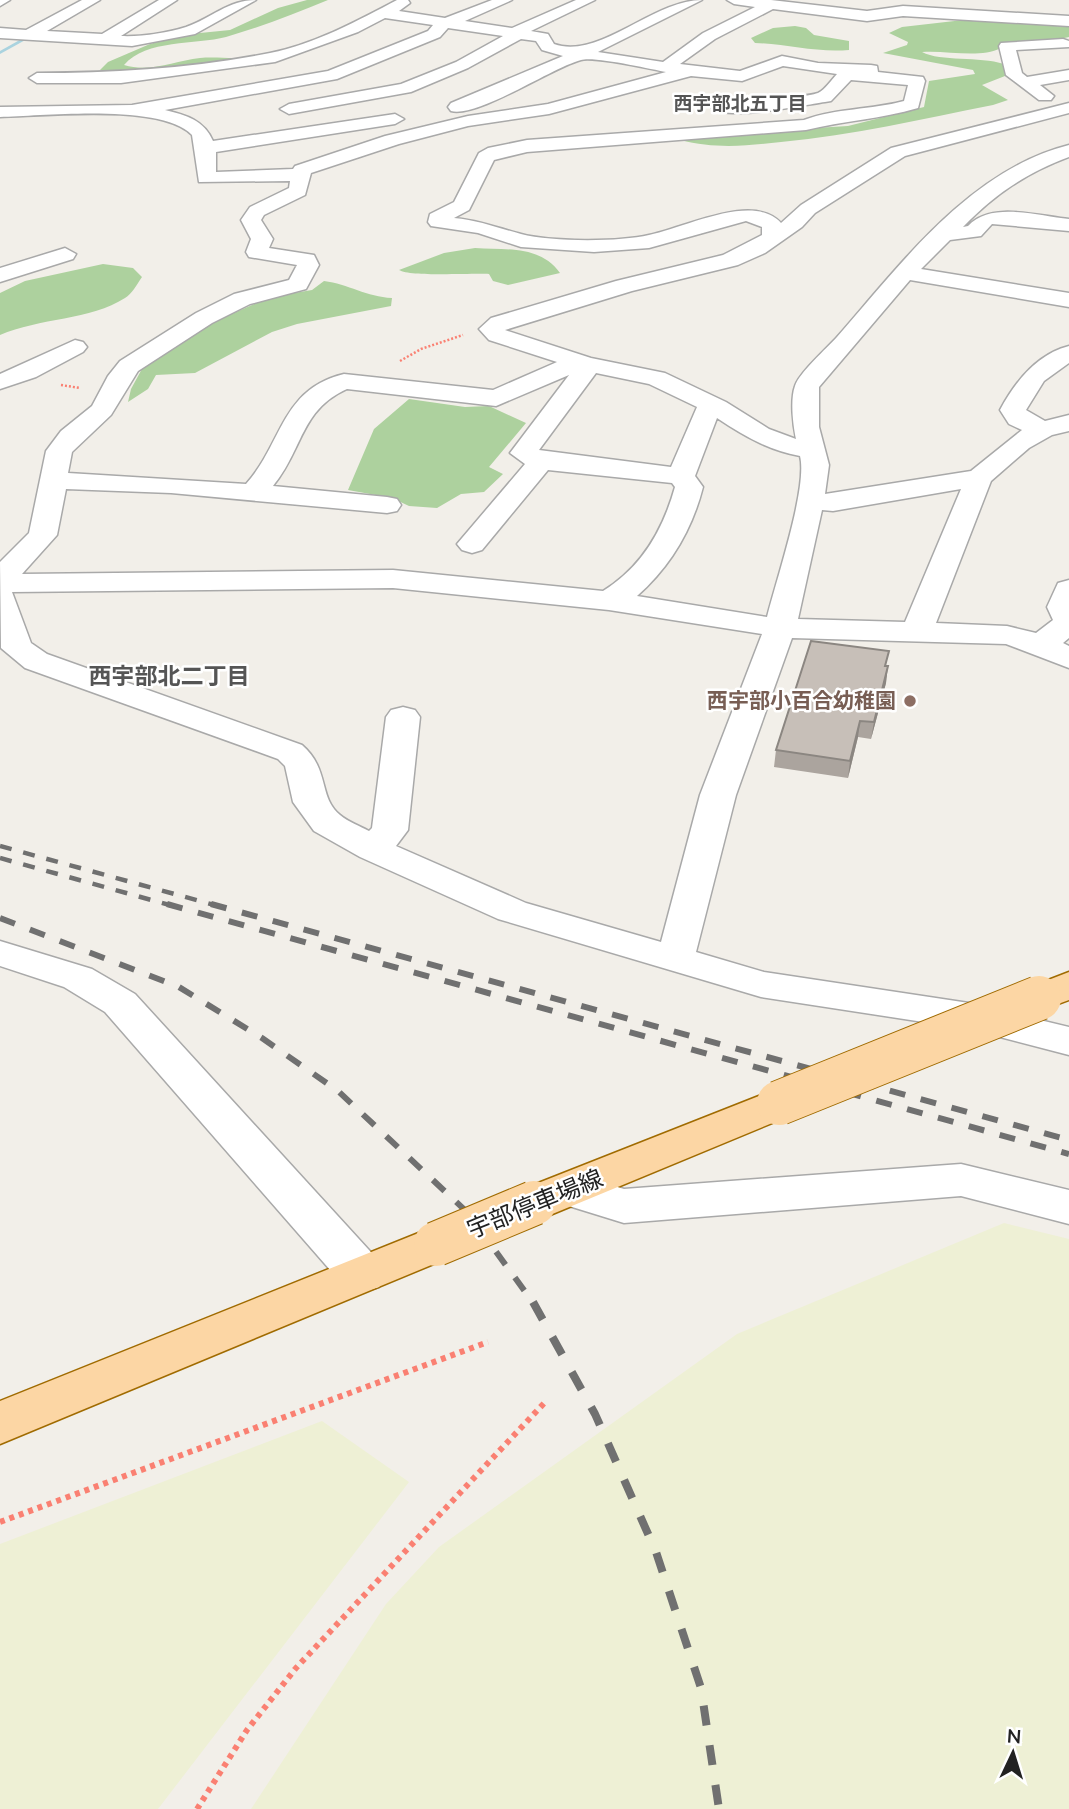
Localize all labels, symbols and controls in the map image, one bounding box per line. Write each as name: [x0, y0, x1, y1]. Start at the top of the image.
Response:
district label: 西宇部北五丁目: [673, 91, 807, 115]
district label: 西宇部北二丁目: [89, 661, 250, 690]
place label: 西宇部小百合幼稚園: [707, 687, 896, 713]
marker: 西宇部小百合幼稚園: [902, 693, 918, 709]
street label: 宇部停車場線: [462, 1162, 607, 1244]
north arrow: [978, 1718, 1048, 1788]
text: N: [1006, 1724, 1022, 1749]

